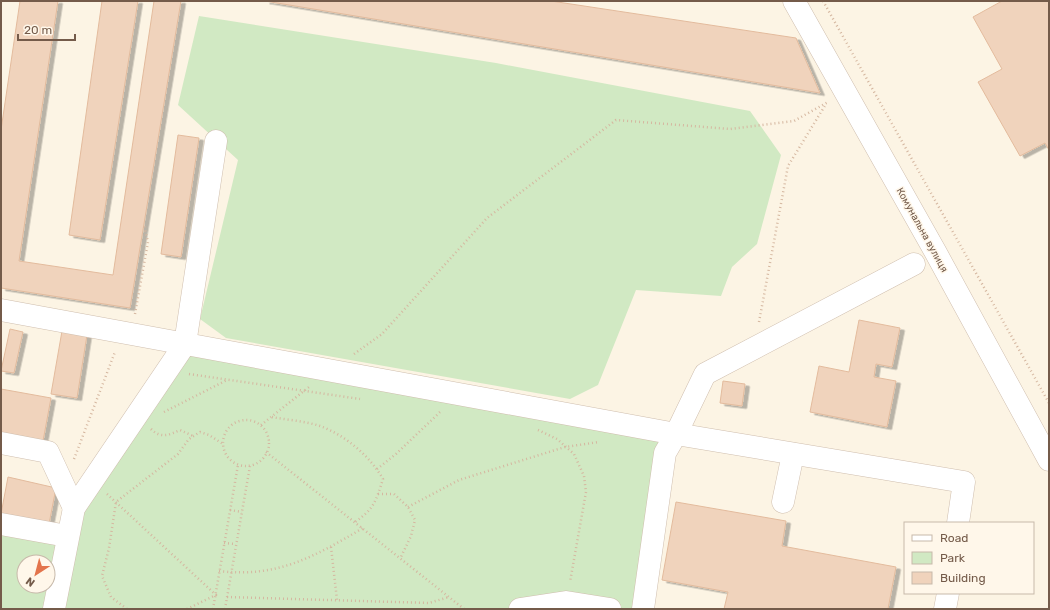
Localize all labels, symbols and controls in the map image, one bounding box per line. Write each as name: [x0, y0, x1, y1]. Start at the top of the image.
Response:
scale bar: [18, 16, 75, 42]
text: 20 m: [24, 23, 52, 37]
street label: Комунальна вулиця: [894, 186, 950, 274]
legend: [904, 522, 1034, 594]
text: Road: [940, 531, 968, 545]
text: Park: [940, 551, 966, 565]
north arrow: [16, 554, 56, 594]
text: Building: [940, 571, 986, 585]
text: N: [23, 574, 37, 589]

